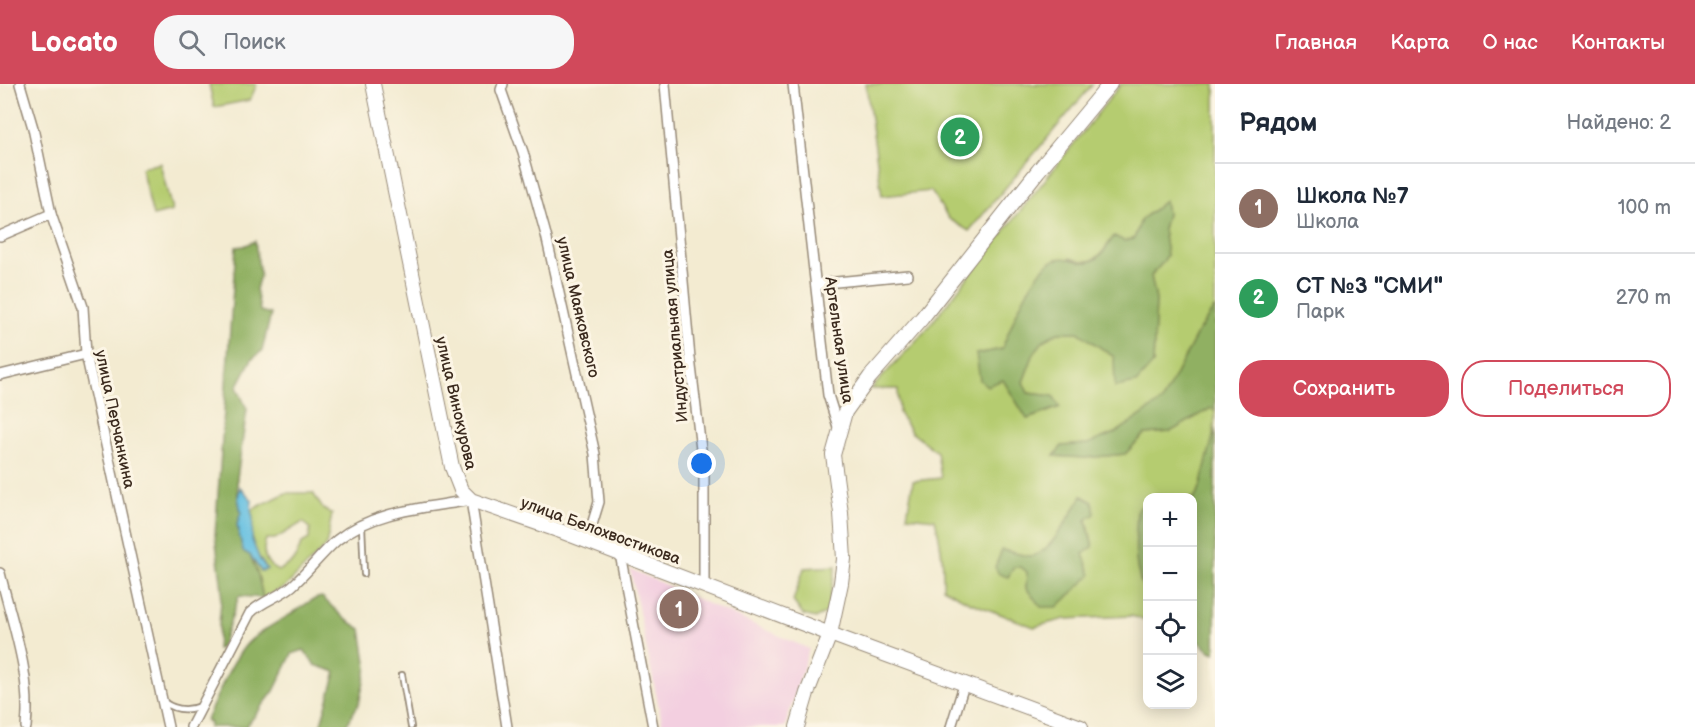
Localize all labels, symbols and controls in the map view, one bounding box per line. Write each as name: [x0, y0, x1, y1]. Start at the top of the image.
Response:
search box: [154, 15, 574, 69]
text: Locato: [30, 26, 118, 59]
icon: search: [175, 26, 208, 59]
text: Поиск: [223, 29, 286, 56]
text: Главная: [1274, 30, 1357, 55]
text: Карта: [1390, 30, 1449, 55]
text: О нас: [1482, 30, 1538, 55]
text: Контакты: [1571, 30, 1665, 55]
text: Рядом: [1239, 108, 1317, 139]
text: Найдено: 2: [1567, 111, 1671, 135]
pin: 2: [940, 115, 980, 160]
text: Школа №7: [1296, 183, 1409, 210]
text: 1: [1254, 196, 1263, 220]
text: 100 m: [1618, 196, 1671, 220]
text: Школа: [1296, 210, 1359, 234]
street label: улица Маяковского: [552, 235, 603, 380]
street label: Индустриальная улица: [658, 248, 693, 423]
text: СТ №3 "СМИ": [1296, 273, 1443, 300]
street label: Артельная улица: [820, 275, 857, 405]
text: 2: [1253, 286, 1264, 310]
text: 270 m: [1616, 286, 1671, 310]
text: Парк: [1296, 300, 1345, 324]
street label: улица Винокурова: [431, 335, 480, 472]
street label: улица Перчанкина: [91, 348, 139, 491]
button: Сохранить: [1239, 360, 1449, 417]
button: Поделиться: [1461, 360, 1671, 417]
your location: [687, 449, 716, 478]
map controls: [1143, 493, 1197, 709]
button: +: [1143, 493, 1197, 547]
street label: улица Белохвостикова: [518, 494, 683, 569]
button: −: [1143, 547, 1197, 601]
pin: 1: [660, 586, 698, 632]
button: locate: [1143, 601, 1197, 655]
button: layers: [1143, 655, 1197, 709]

